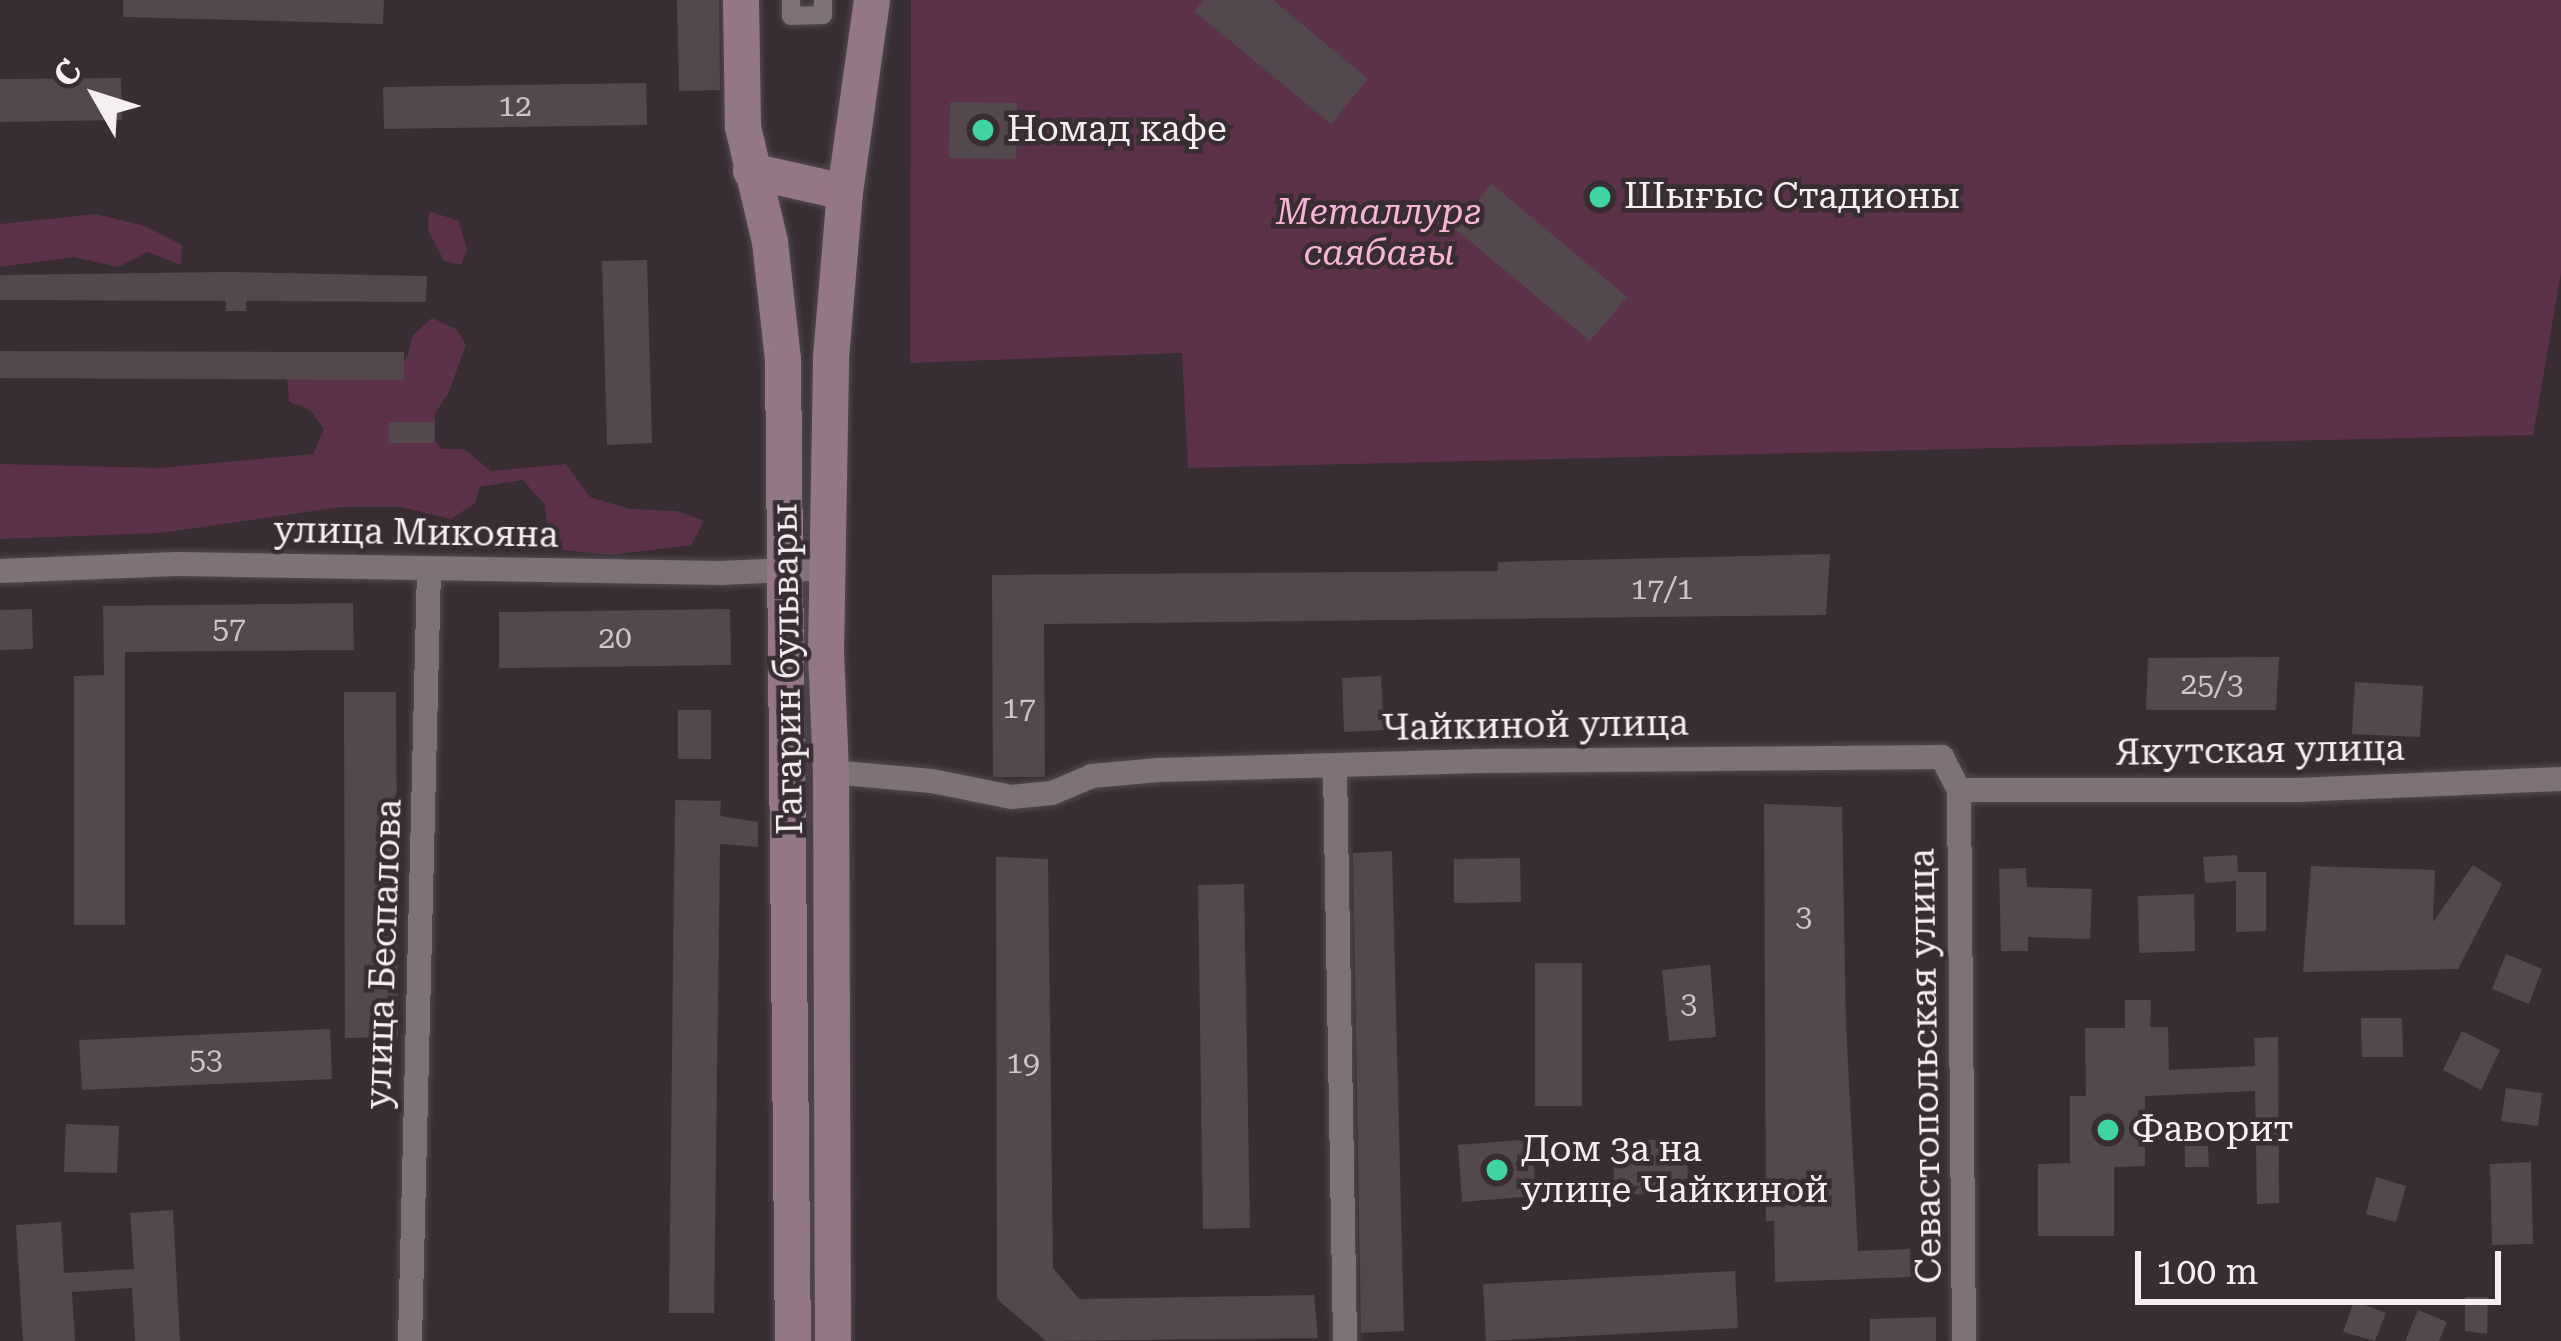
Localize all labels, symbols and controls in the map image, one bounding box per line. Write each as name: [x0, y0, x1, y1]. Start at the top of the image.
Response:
north arrow: [36, 36, 156, 156]
text: С: [45, 52, 90, 94]
house number: 12: [498, 88, 532, 124]
place label: Номад кафе: [1007, 108, 1227, 152]
marker: Номад кафе: [970, 117, 996, 143]
place label: Шығыс Стадионы: [1624, 175, 1960, 219]
marker: Шығыс Стадионы: [1587, 184, 1613, 210]
park label: Металлург саябағы: [1276, 190, 1482, 275]
street label: Гагарин бульвары: [764, 503, 812, 835]
street label: улица Микояна: [273, 509, 559, 557]
house number: 17/1: [1631, 571, 1693, 607]
house number: 57: [212, 610, 246, 646]
house number: 20: [598, 620, 632, 656]
house number: 25/3: [2181, 666, 2243, 702]
house number: 17: [1002, 690, 1036, 726]
street label: Чайкиной улица: [1381, 702, 1689, 750]
street label: Якутская улица: [2115, 727, 2405, 775]
street label: улица Беспалова: [357, 798, 411, 1110]
street label: Севастопольская улица: [1901, 848, 1951, 1284]
house number: 3: [1796, 898, 1812, 934]
house number: 3: [1681, 985, 1697, 1021]
house number: 53: [189, 1041, 223, 1077]
house number: 19: [1006, 1045, 1040, 1081]
place label: Фаворит: [2132, 1108, 2294, 1152]
marker: Фаворит: [2095, 1117, 2121, 1143]
place label: Дом 3а на улице Чайкиной: [1521, 1127, 1828, 1212]
marker: Дом 3а на улице Чайкиной: [1484, 1157, 1510, 1183]
scale bar: [2141, 1227, 2507, 1301]
text: 100 m: [2156, 1251, 2258, 1293]

